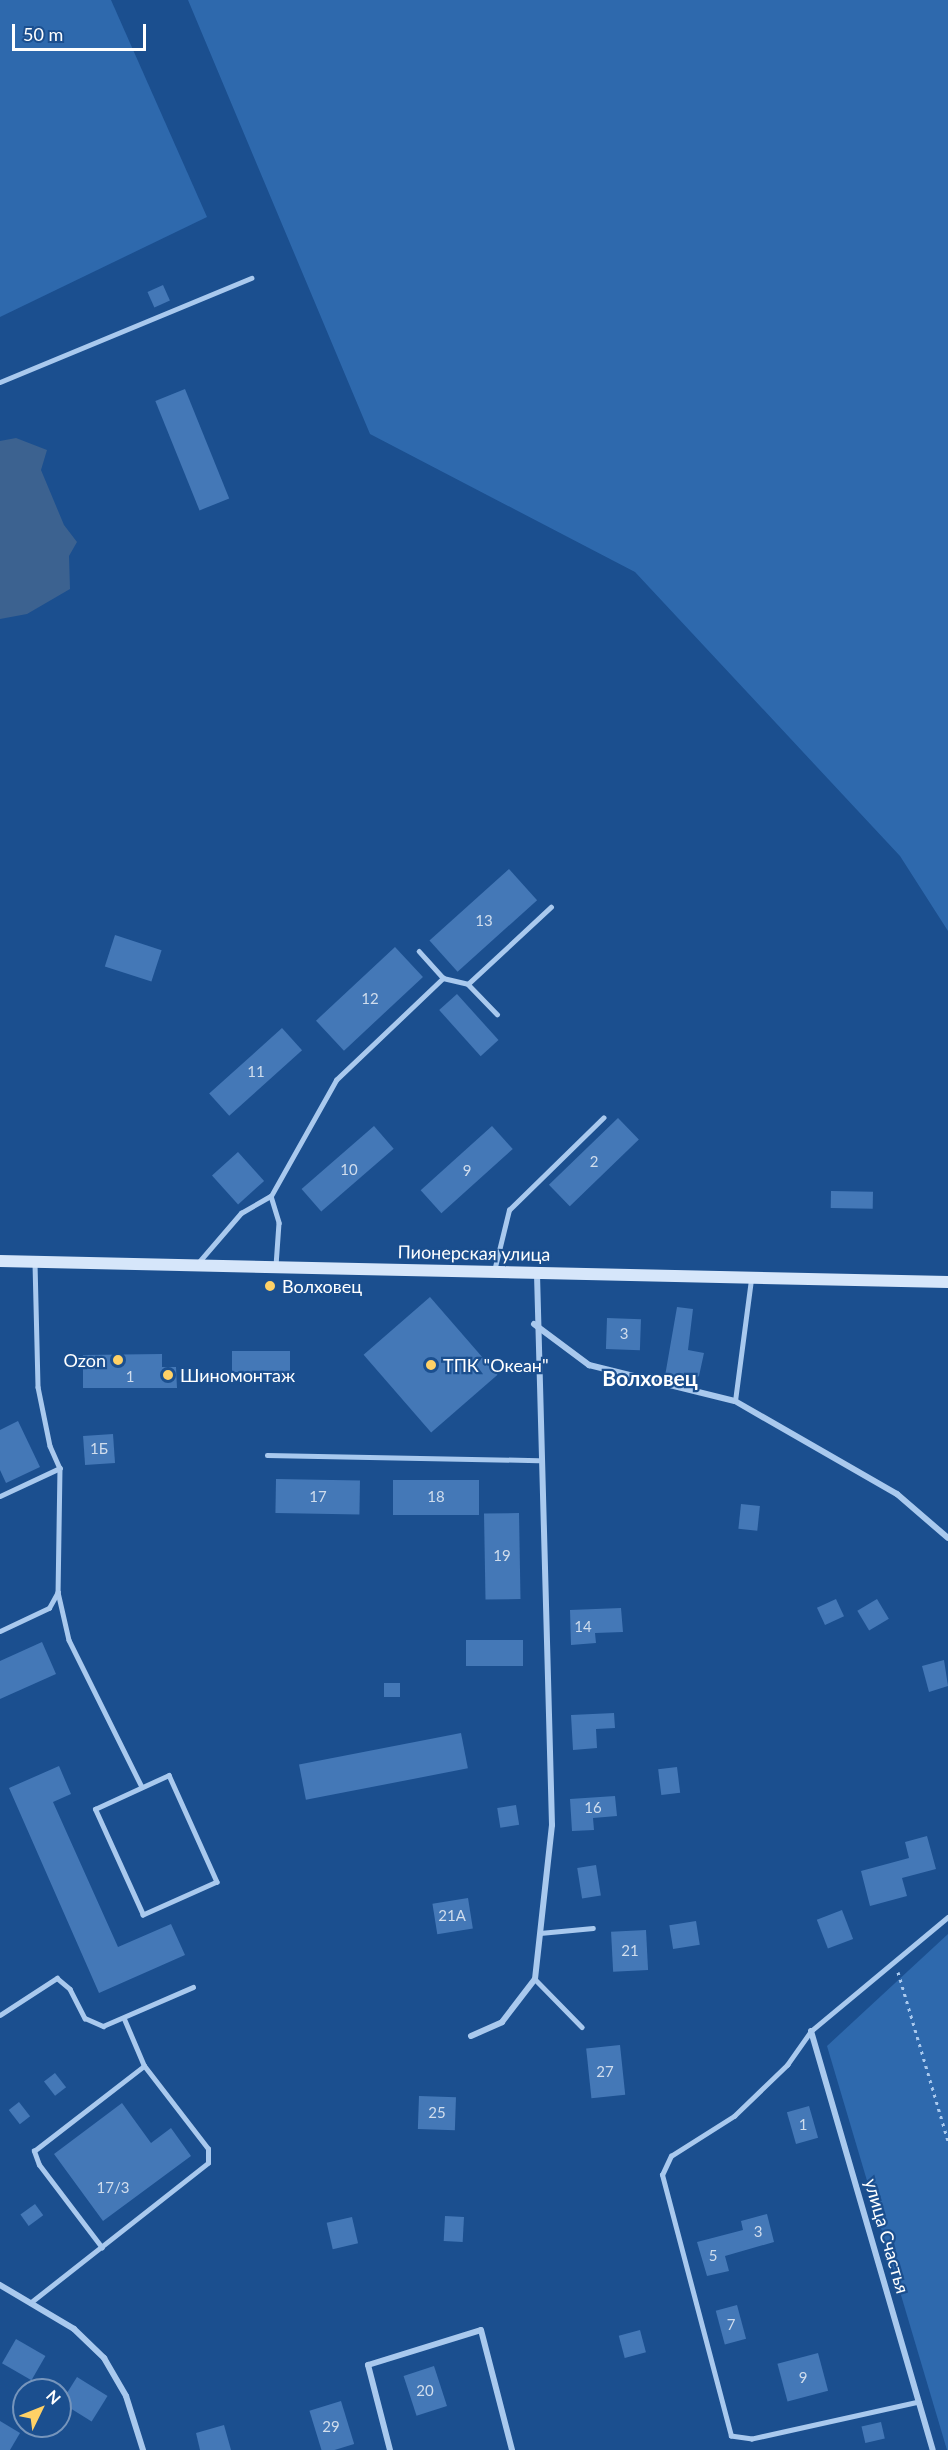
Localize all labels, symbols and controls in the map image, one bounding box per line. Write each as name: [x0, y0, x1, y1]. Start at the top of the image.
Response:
scale bar: [15, 12, 148, 50]
text: 50 m: [23, 23, 63, 45]
house number: 13: [475, 912, 493, 930]
house number: 12: [361, 990, 379, 1008]
house number: 11: [247, 1063, 265, 1081]
house number: 2: [590, 1153, 598, 1171]
house number: 10: [340, 1161, 358, 1179]
house number: 9: [463, 1162, 471, 1180]
street label: Пионерская улица: [397, 1241, 551, 1265]
place label: Волховец: [282, 1275, 362, 1297]
marker: Волховец: [263, 1279, 277, 1293]
house number: 3: [620, 1325, 628, 1343]
place label: Ozon: [64, 1349, 106, 1371]
marker: Ozon: [111, 1353, 125, 1367]
place label: ТПК "Океан": [443, 1354, 549, 1376]
marker: ТПК "Океан": [424, 1358, 438, 1372]
place label: Шиномонтаж: [180, 1364, 295, 1386]
district label: Волховец: [602, 1365, 698, 1391]
house number: 1: [126, 1368, 134, 1386]
marker: Шиномонтаж: [161, 1368, 175, 1382]
house number: 1Б: [90, 1440, 108, 1458]
house number: 17: [309, 1488, 327, 1506]
house number: 18: [427, 1488, 445, 1506]
house number: 19: [493, 1547, 511, 1565]
house number: 14: [574, 1618, 592, 1636]
house number: 16: [584, 1799, 602, 1817]
house number: 21А: [438, 1907, 466, 1925]
house number: 21: [621, 1942, 639, 1960]
house number: 27: [596, 2063, 614, 2081]
house number: 25: [428, 2104, 446, 2122]
house number: 1: [799, 2116, 807, 2134]
street label: улица Счастья: [860, 2176, 914, 2296]
house number: 17/3: [97, 2179, 129, 2197]
house number: 3: [754, 2223, 762, 2241]
house number: 5: [709, 2247, 717, 2265]
house number: 7: [727, 2316, 735, 2334]
house number: 9: [799, 2369, 807, 2387]
north arrow: [12, 2378, 72, 2438]
house number: 20: [416, 2382, 434, 2400]
text: N: [43, 2386, 65, 2408]
house number: 29: [322, 2418, 340, 2436]

